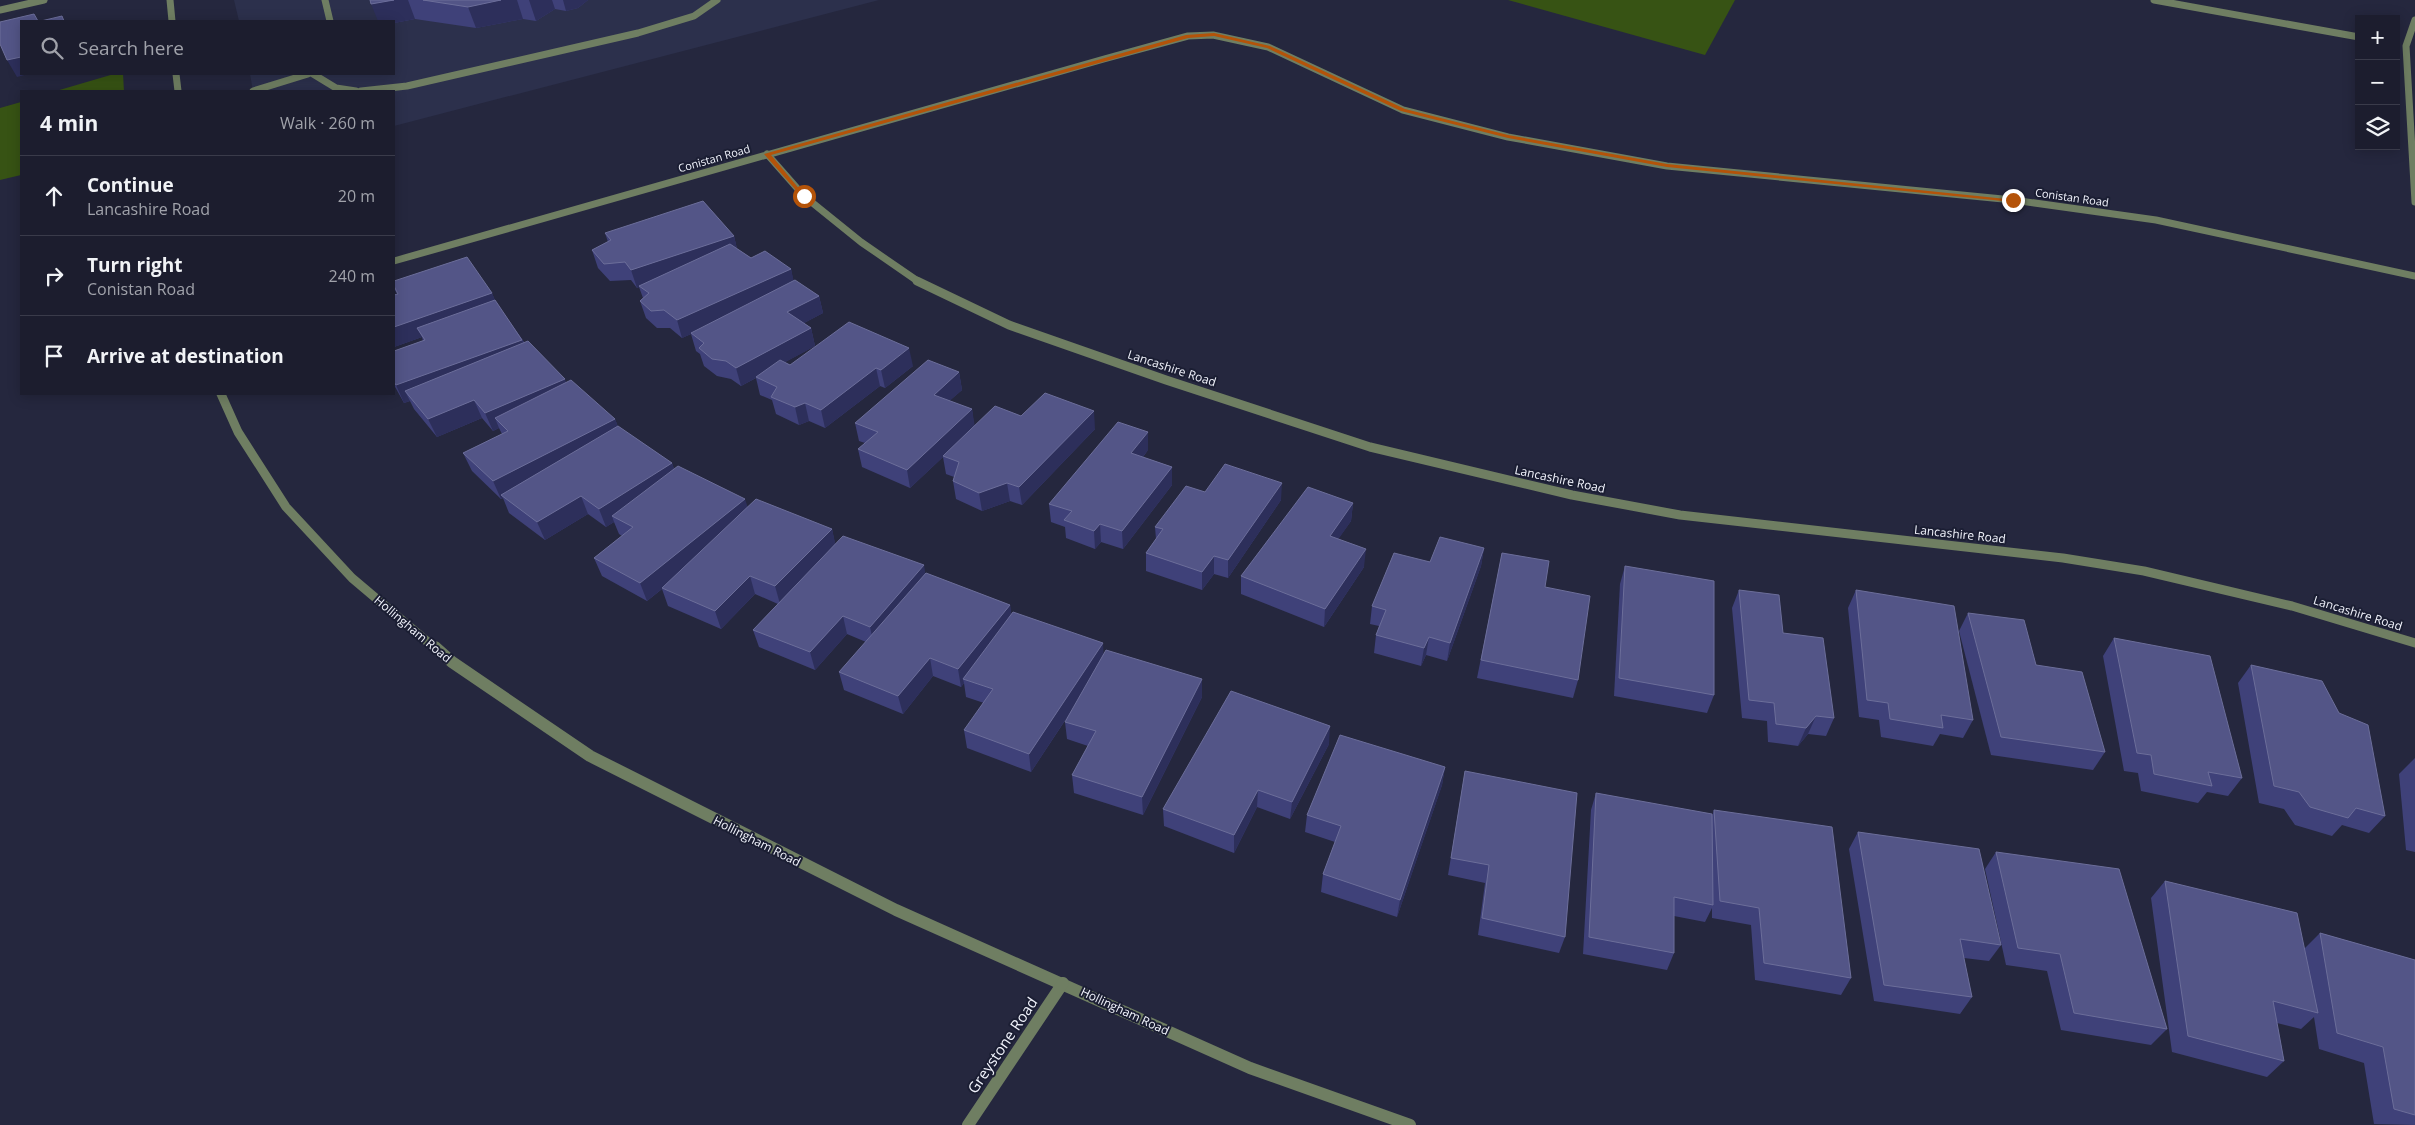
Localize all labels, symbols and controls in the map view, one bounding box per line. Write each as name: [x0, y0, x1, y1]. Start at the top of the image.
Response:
map controls: [2355, 15, 2400, 150]
button: +: [2355, 15, 2400, 60]
search box: [20, 20, 395, 75]
icon: search: [38, 34, 66, 62]
text: Search here: [78, 35, 184, 61]
button: −: [2355, 60, 2400, 105]
button: layers: [2355, 105, 2400, 150]
text: 4 min: [40, 109, 98, 137]
text: Walk · 260 m: [280, 112, 375, 134]
street label: Conistan Road: [676, 141, 752, 175]
text: Continue: [87, 172, 174, 198]
icon: ahead: [40, 182, 68, 210]
street label: Conistan Road: [2034, 184, 2110, 210]
text: 20 m: [338, 185, 375, 207]
route start: [793, 185, 816, 208]
route end: [2002, 189, 2025, 212]
text: Lancashire Road: [87, 198, 210, 220]
text: Turn right: [87, 252, 182, 278]
icon: right: [40, 262, 68, 290]
text: 240 m: [329, 265, 375, 287]
text: Conistan Road: [87, 278, 195, 300]
icon: arrive: [40, 342, 68, 370]
text: Arrive at destination: [87, 343, 284, 369]
street label: Lancashire Road: [1126, 346, 1218, 390]
street label: Lancashire Road: [1513, 461, 1607, 497]
street label: Lancashire Road: [1913, 521, 2007, 547]
street label: Lancashire Road: [2311, 591, 2405, 635]
street label: Hollingham Road: [371, 592, 455, 666]
street label: Hollingham Road: [710, 812, 804, 870]
street label: Hollingham Road: [1078, 983, 1172, 1039]
street label: Greystone Road: [962, 993, 1042, 1097]

